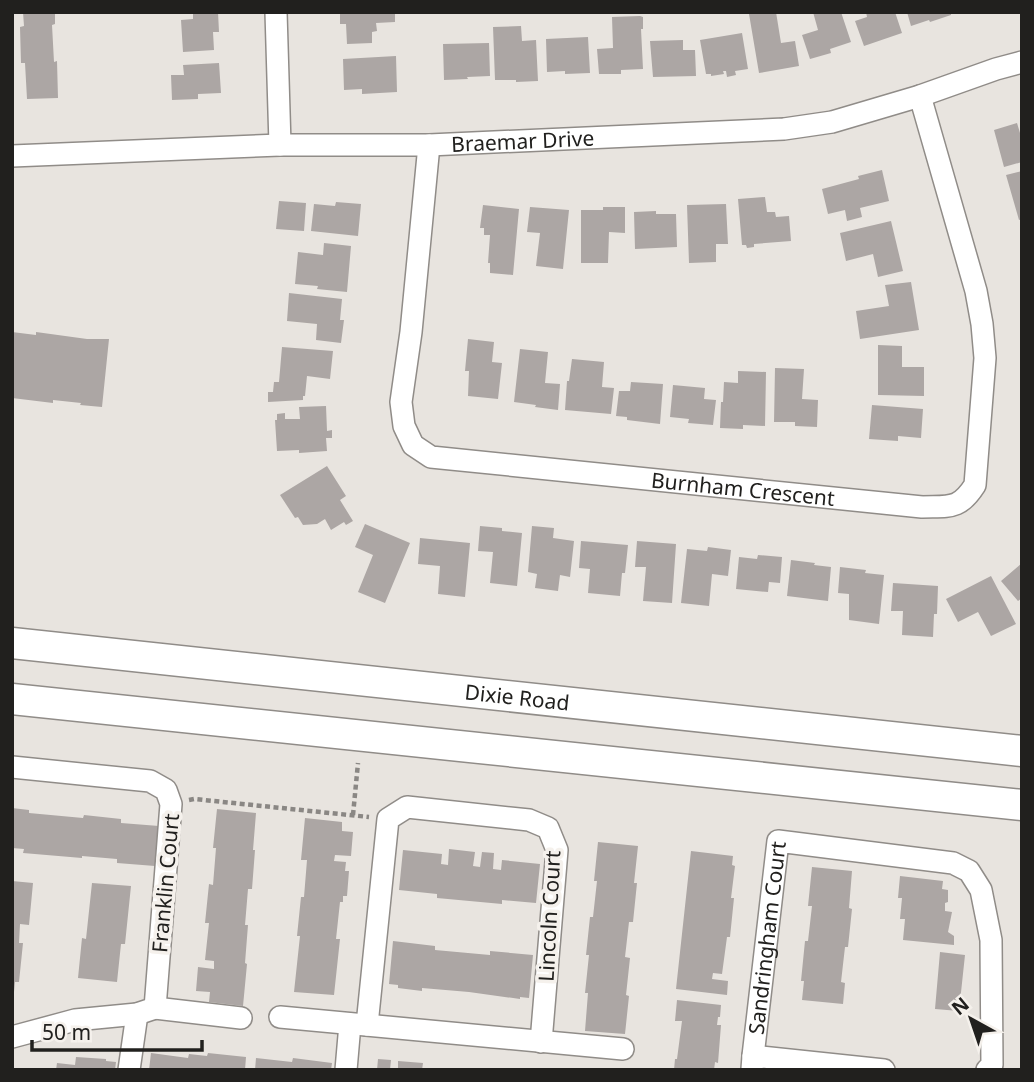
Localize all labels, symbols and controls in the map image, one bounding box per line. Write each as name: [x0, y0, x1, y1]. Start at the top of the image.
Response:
street label: Braemar Drive: [451, 124, 595, 158]
street label: Burnham Crescent: [650, 466, 836, 512]
street label: Dixie Road: [463, 678, 571, 717]
street label: Franklin Court: [145, 812, 185, 954]
street label: Sandringham Court: [742, 839, 792, 1036]
street label: Lincoln Court: [532, 849, 566, 982]
north arrow: [936, 984, 1006, 1054]
text: N: [946, 991, 974, 1021]
scale bar: [32, 1009, 201, 1052]
text: 50 m: [42, 1018, 91, 1046]

